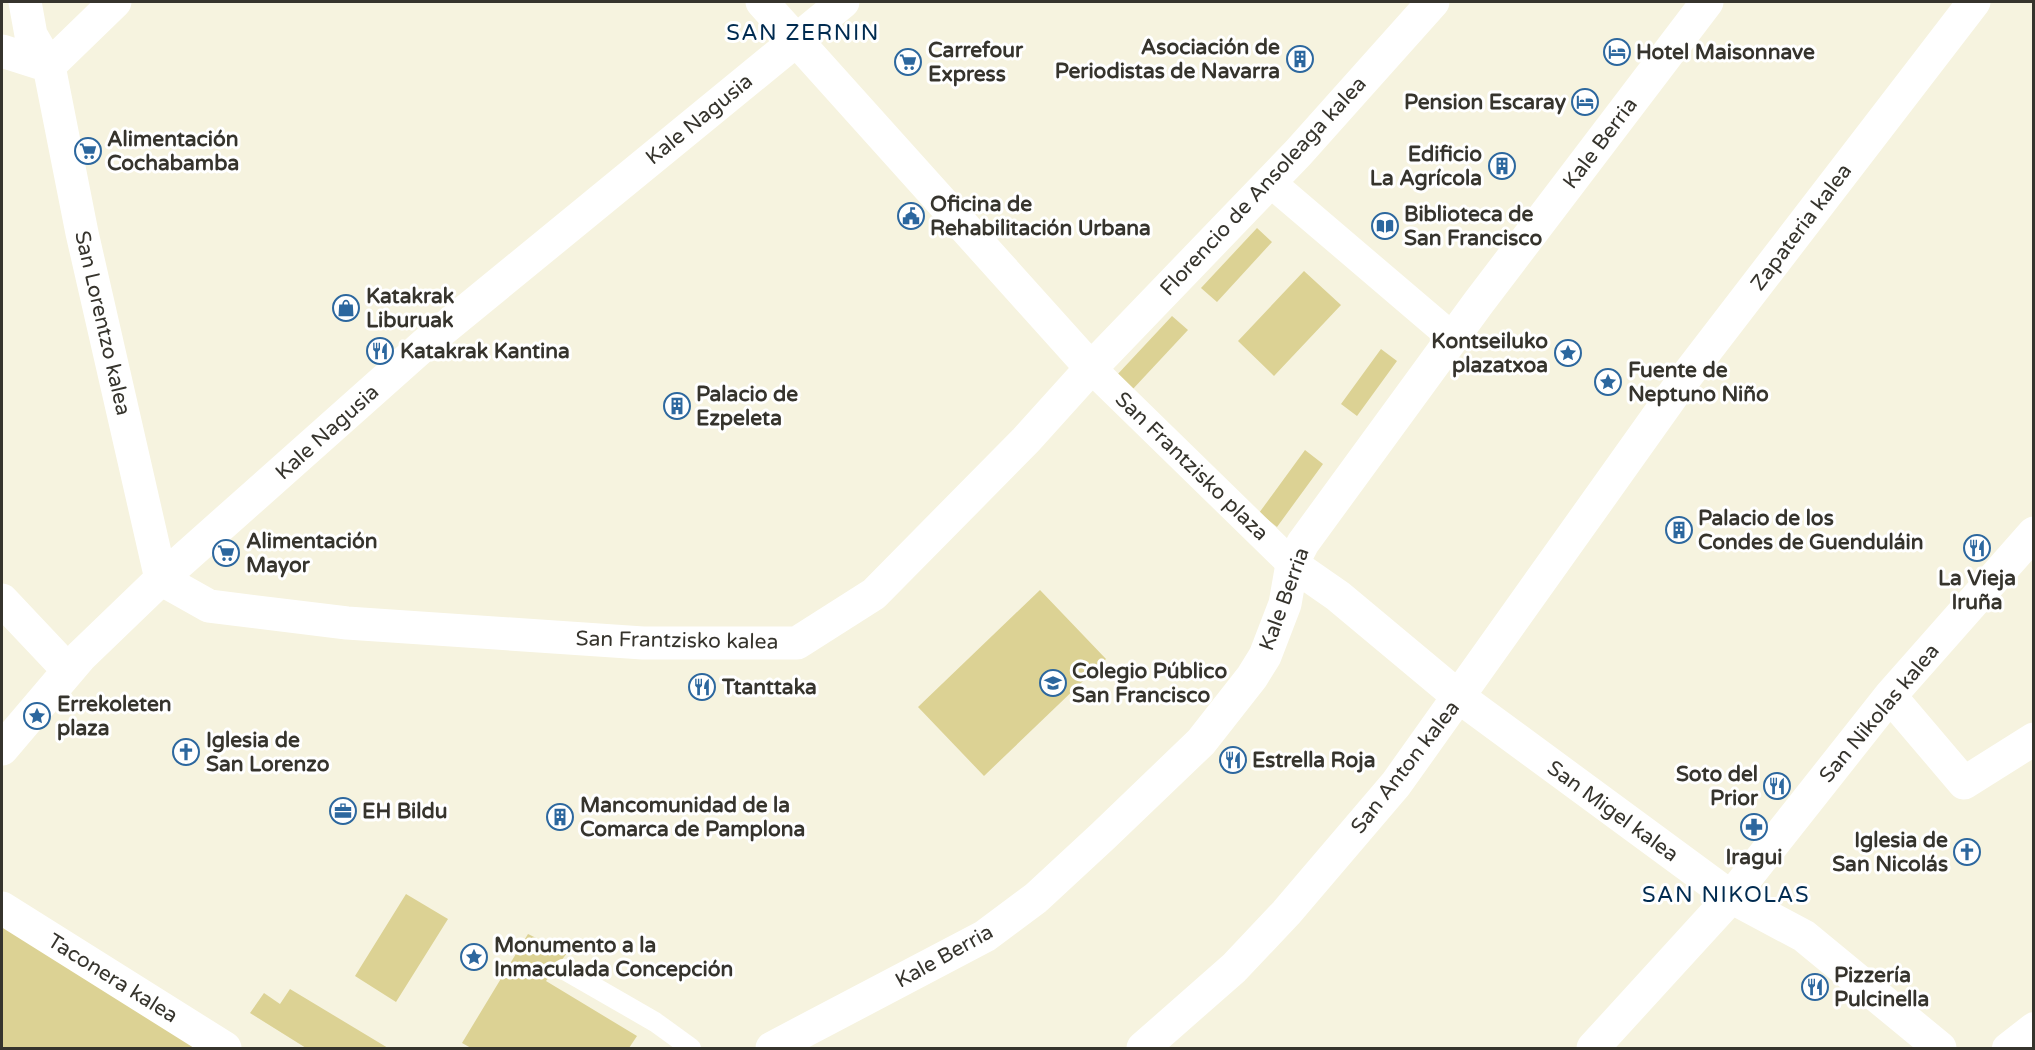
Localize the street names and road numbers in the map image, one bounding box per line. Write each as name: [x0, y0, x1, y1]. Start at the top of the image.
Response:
street label: Kale Nagusia: [641, 69, 758, 170]
street label: Florencio de Ansoleaga kalea: [1155, 71, 1372, 301]
street label: Kale Berria: [1558, 93, 1643, 194]
street label: Zapateria kalea: [1746, 159, 1857, 296]
street label: San Lorentzo kalea: [69, 228, 136, 418]
street label: Kale Nagusia: [271, 379, 384, 485]
street label: San Frantzisko plaza: [1110, 387, 1273, 546]
street label: Kale Berria: [1254, 544, 1315, 654]
street label: San Frantzisko kalea: [575, 626, 779, 655]
street label: San Nikolas kalea: [1814, 639, 1945, 788]
street label: San Anton kalea: [1346, 696, 1465, 839]
street label: San Migel kalea: [1542, 755, 1683, 867]
street label: Kale Berria: [891, 919, 997, 994]
street label: Taconera kalea: [43, 928, 182, 1028]

